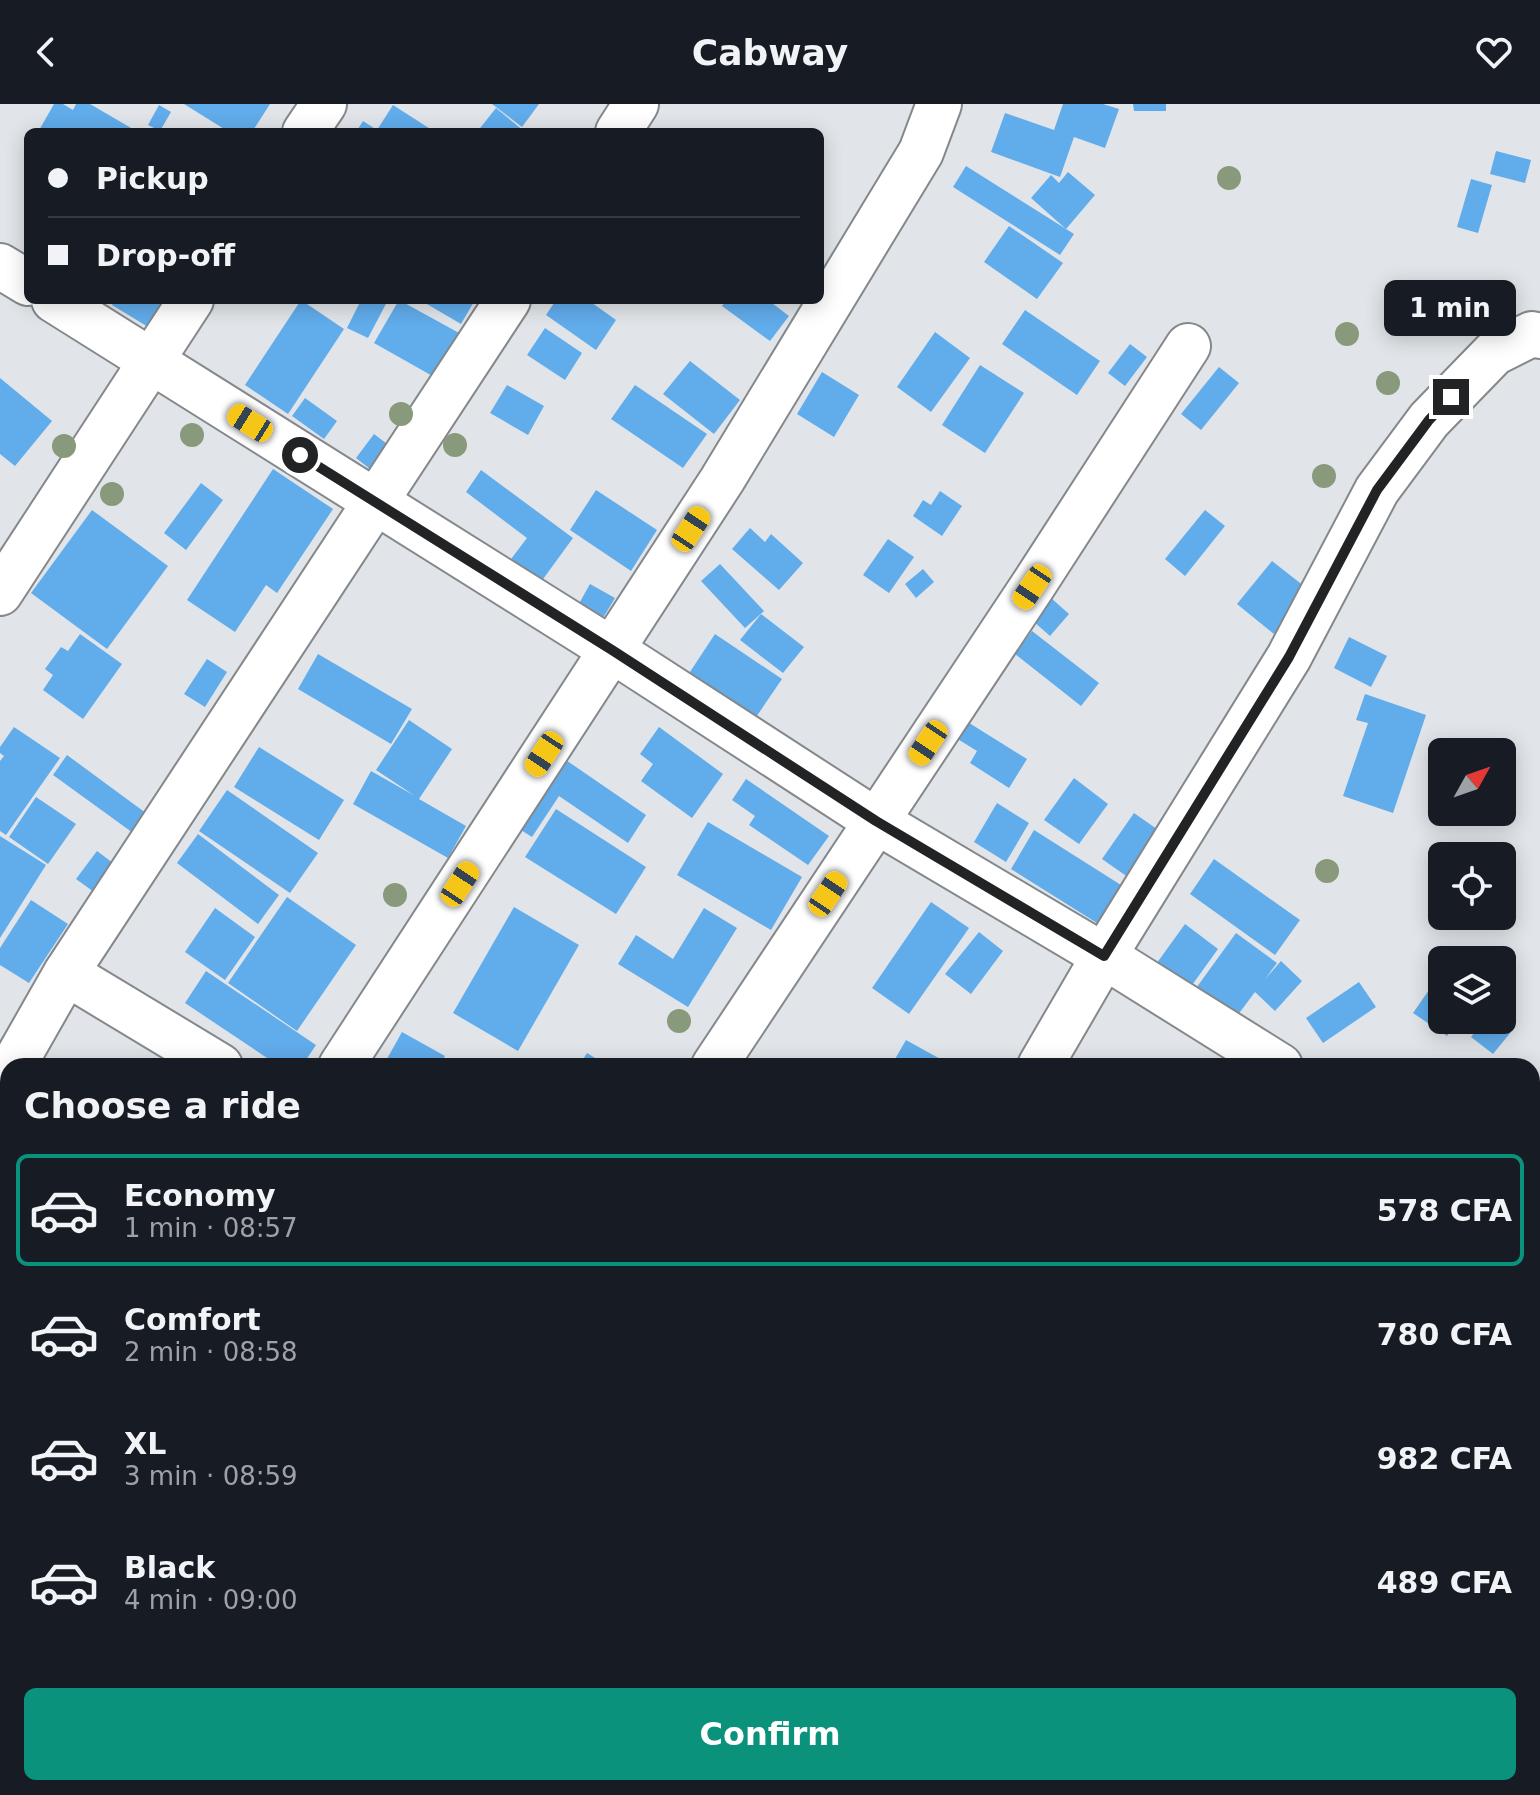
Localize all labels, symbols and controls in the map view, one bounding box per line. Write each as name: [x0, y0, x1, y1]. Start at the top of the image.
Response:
icon: back: [24, 30, 68, 74]
icon: heart: [1472, 30, 1516, 74]
text: Cabway: [692, 32, 848, 73]
text: Pickup: [96, 161, 209, 196]
text: Drop-off: [96, 238, 235, 273]
callout: 1 min: [1385, 281, 1517, 337]
text: 1 min: [1409, 293, 1491, 323]
route end: [1433, 379, 1469, 415]
car: [223, 400, 277, 446]
route start: [282, 437, 318, 473]
car: [668, 502, 714, 556]
car: [1009, 560, 1055, 614]
car: [905, 716, 951, 770]
car: [521, 727, 567, 781]
north arrow: [1428, 738, 1516, 826]
map controls: [1428, 738, 1516, 1034]
button: locate: [1428, 842, 1516, 930]
car: [437, 857, 483, 911]
car: [805, 867, 851, 921]
button: layers: [1428, 946, 1516, 1034]
text: Choose a ride: [24, 1085, 301, 1126]
icon: car: [28, 1174, 100, 1246]
text: Economy: [124, 1178, 276, 1213]
text: 578 CFA: [1377, 1193, 1512, 1228]
text: 1 min · 08:57: [124, 1213, 298, 1243]
icon: car: [28, 1298, 100, 1370]
text: Comfort: [124, 1302, 261, 1337]
text: 780 CFA: [1377, 1317, 1512, 1352]
text: 2 min · 08:58: [124, 1337, 298, 1367]
icon: car: [28, 1422, 100, 1494]
text: XL: [124, 1426, 166, 1461]
text: 982 CFA: [1377, 1441, 1512, 1476]
text: 3 min · 08:59: [124, 1461, 298, 1491]
icon: car: [28, 1546, 100, 1618]
text: Black: [124, 1550, 215, 1585]
text: 489 CFA: [1377, 1565, 1512, 1600]
text: 4 min · 09:00: [124, 1585, 298, 1615]
button: Confirm: [24, 1688, 1516, 1780]

